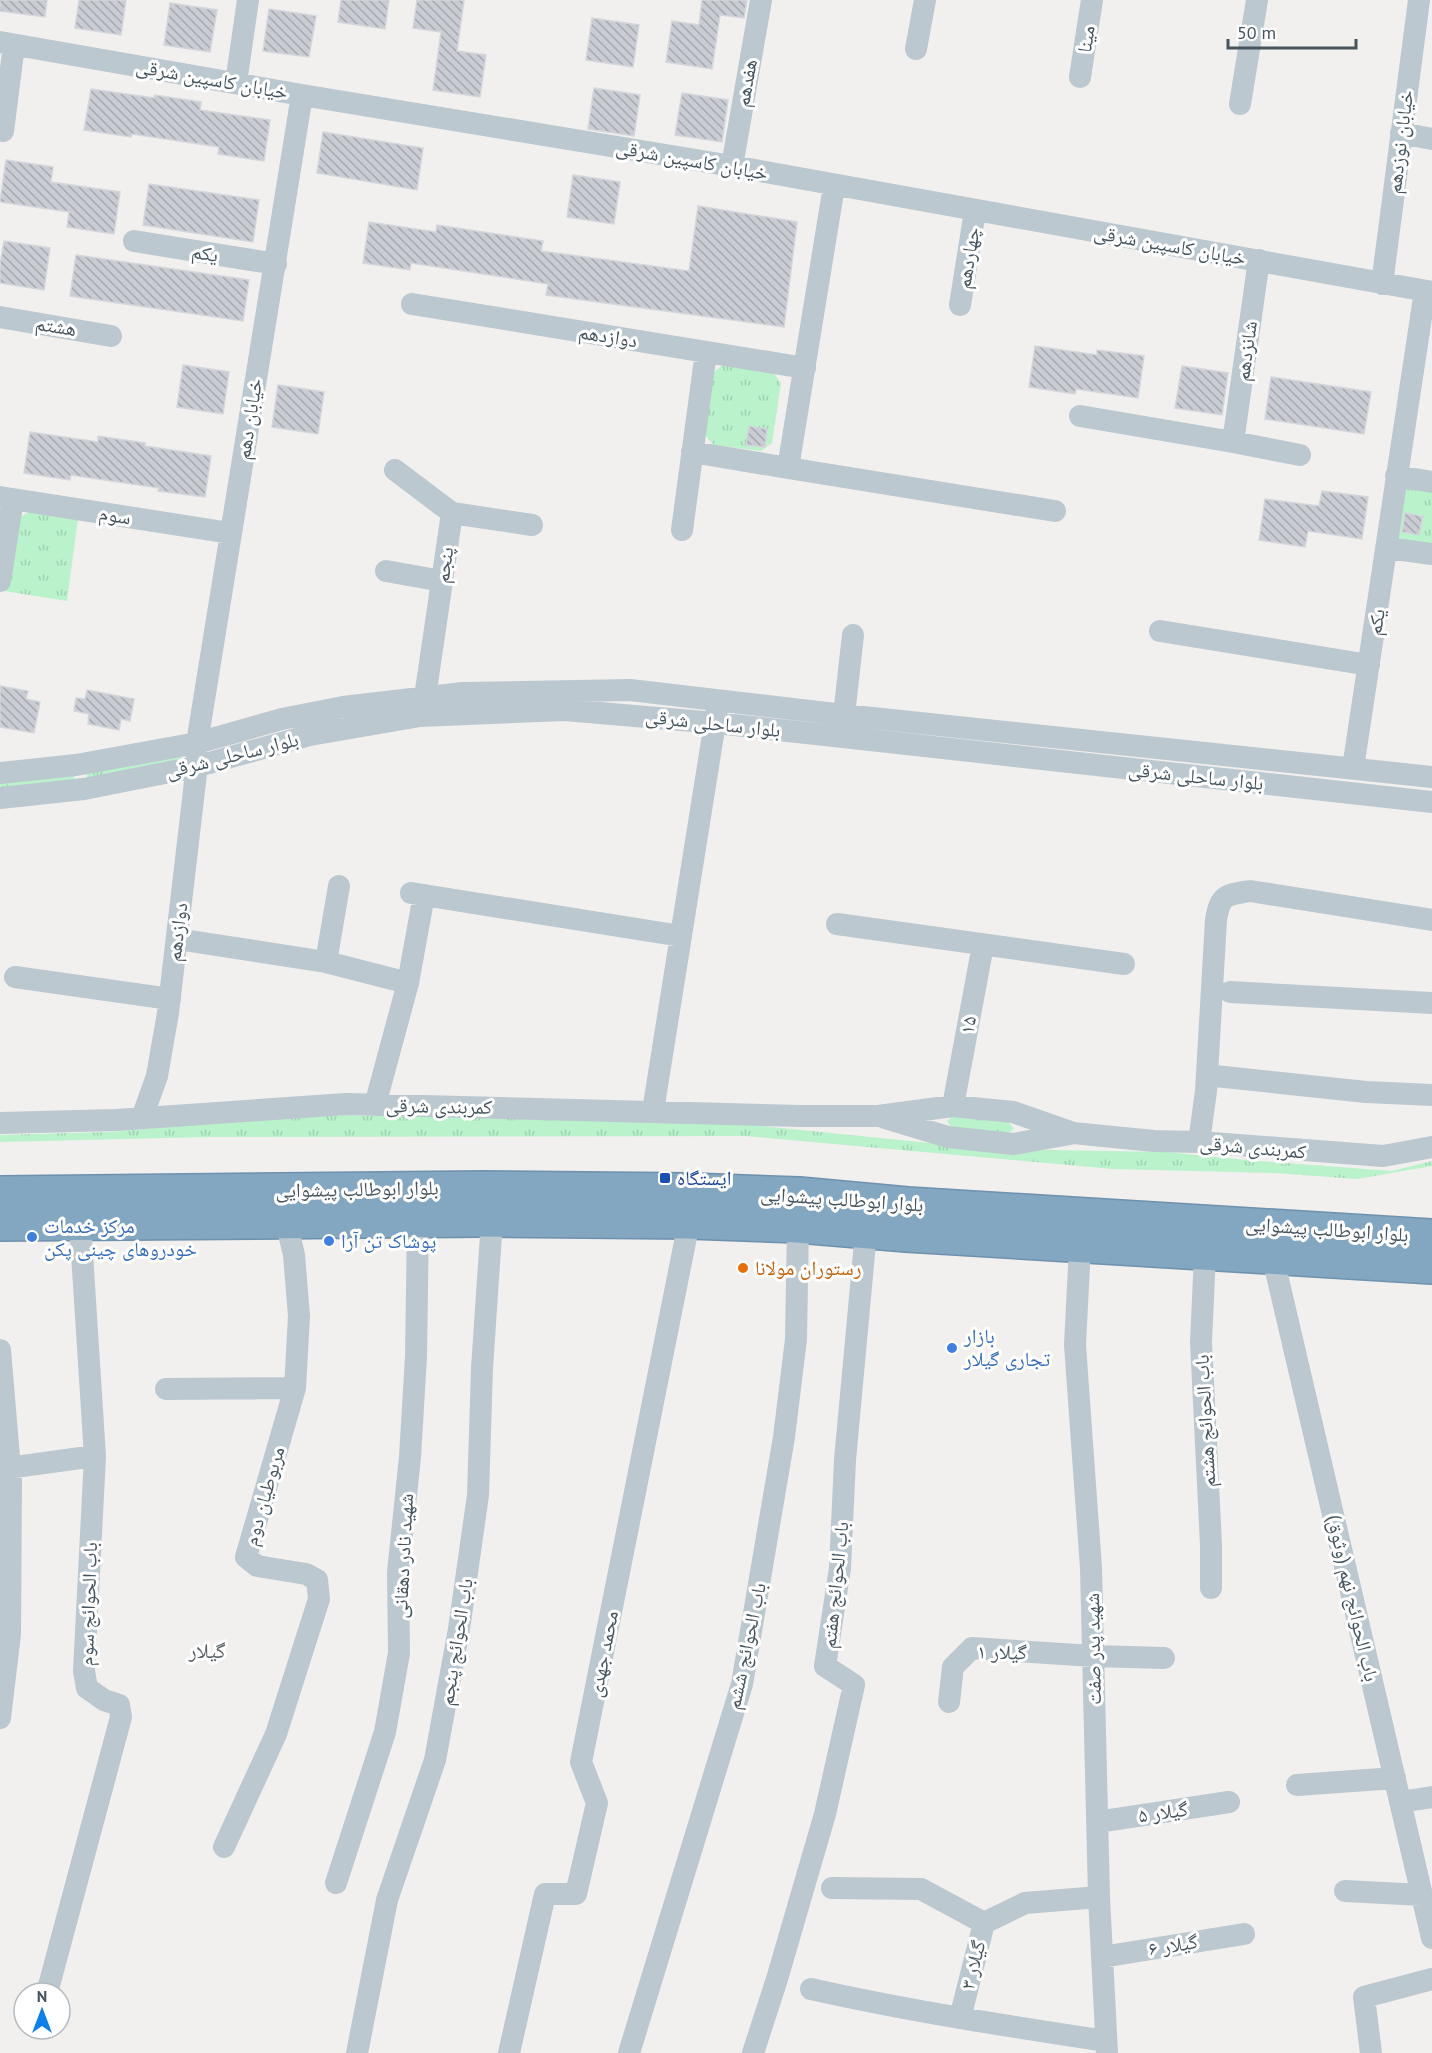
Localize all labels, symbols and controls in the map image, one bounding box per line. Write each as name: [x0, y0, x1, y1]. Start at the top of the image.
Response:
scale bar: [1228, 12, 1356, 50]
text: 50 m: [1237, 21, 1276, 44]
street label: مینا: [1071, 24, 1101, 54]
street label: خیابان کاسپین شرقی: [134, 53, 290, 105]
street label: هفدهم: [729, 57, 764, 109]
street label: خیابان نوزدهم: [1381, 88, 1420, 195]
street label: خیابان کاسپین شرقی: [614, 134, 770, 186]
street label: خیابان کاسپین شرقی: [1092, 219, 1248, 271]
street label: چهاردهم: [950, 225, 987, 291]
street label: یکم: [190, 238, 220, 269]
street label: هشتم: [33, 310, 78, 343]
street label: دوازدهم: [577, 319, 639, 354]
street label: شانزدهم: [1229, 319, 1264, 383]
street label: خیابان دهم: [230, 376, 269, 461]
street label: سوم: [97, 500, 133, 531]
street label: پنجم: [429, 545, 460, 585]
street label: یکم: [1361, 607, 1392, 637]
street label: بلوار ساحلی شرقی: [644, 703, 782, 743]
street label: بلوار ساحلی شرقی: [163, 726, 301, 784]
street label: بلوار ساحلی شرقی: [1127, 756, 1265, 796]
street label: دوازدهم: [160, 901, 194, 963]
street label: ۱۵: [954, 1014, 982, 1036]
street label: کمربندی شرقی: [386, 1092, 492, 1120]
street label: کمربندی شرقی: [1199, 1129, 1307, 1165]
place label: ایستگاه: [677, 1165, 731, 1191]
marker: ایستگاه: [658, 1171, 672, 1185]
street label: بلوار ابوطالب پیشوایی: [275, 1175, 439, 1203]
street label: بلوار ابوطالب پیشوایی: [760, 1180, 924, 1218]
street label: بلوار ابوطالب پیشوایی: [1245, 1210, 1409, 1248]
place label: مرکز خدمات خودروهای چینی پکن: [44, 1213, 197, 1262]
place label: پوشاک تن آرا: [341, 1228, 436, 1254]
marker: مرکز خدمات خودروهای چینی پکن: [25, 1230, 39, 1244]
marker: پوشاک تن آرا: [322, 1234, 336, 1248]
place label: رستوران مولانا: [755, 1255, 861, 1281]
marker: رستوران مولانا: [736, 1261, 750, 1275]
place label: بازار تجاری گیلار: [963, 1323, 1050, 1372]
marker: بازار تجاری گیلار: [945, 1341, 959, 1355]
street label: باب الحوائج هشتم: [1189, 1354, 1222, 1488]
street label: مربوطیان دوم: [237, 1443, 292, 1549]
street label: شهید نادر دهقانی: [387, 1493, 419, 1619]
street label: باب الحوائج نهم (وثوق): [1320, 1512, 1385, 1684]
street label: باب الحوائج هفتم: [815, 1520, 856, 1650]
street label: باب الحوائج سوم: [73, 1541, 104, 1667]
street label: باب الحوائج پنجم: [433, 1576, 480, 1708]
street label: باب الحوائج ششم: [720, 1580, 773, 1712]
street label: شهید پدر صفت: [1079, 1593, 1107, 1705]
street label: محمد جهدی: [582, 1608, 624, 1700]
district label: گیلار: [187, 1637, 226, 1664]
street label: گیلار ۱: [977, 1639, 1027, 1665]
street label: گیلار ۵: [1137, 1796, 1190, 1828]
street label: گیلار ۶: [1146, 1928, 1200, 1962]
street label: گیلار ۳: [954, 1938, 992, 1992]
north arrow: [12, 1981, 72, 2041]
text: N: [37, 1986, 47, 2006]

